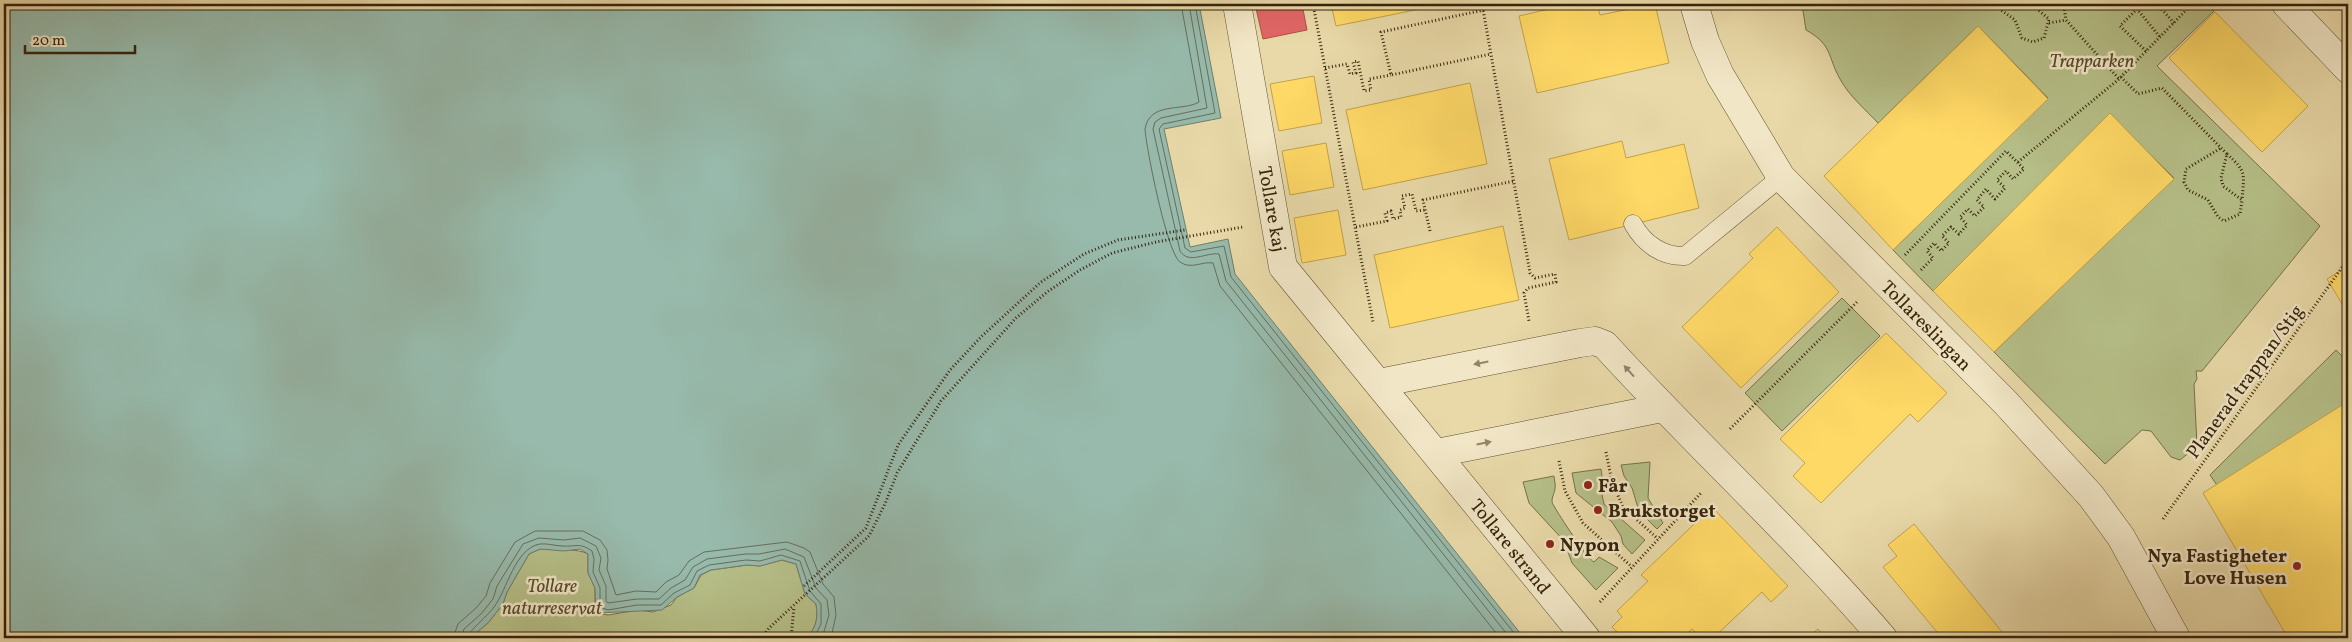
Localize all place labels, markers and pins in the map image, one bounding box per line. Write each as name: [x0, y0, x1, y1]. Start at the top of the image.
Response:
place label: Får: [1598, 474, 1628, 500]
marker: Får: [1582, 479, 1594, 491]
place label: Brukstorget: [1608, 499, 1716, 525]
marker: Brukstorget: [1592, 504, 1604, 516]
place label: Nypon: [1560, 533, 1620, 559]
marker: Nypon: [1544, 538, 1556, 550]
place label: Nya Fastigheter Love Husen: [2148, 544, 2287, 592]
marker: Nya Fastigheter Love Husen: [2291, 560, 2303, 572]

